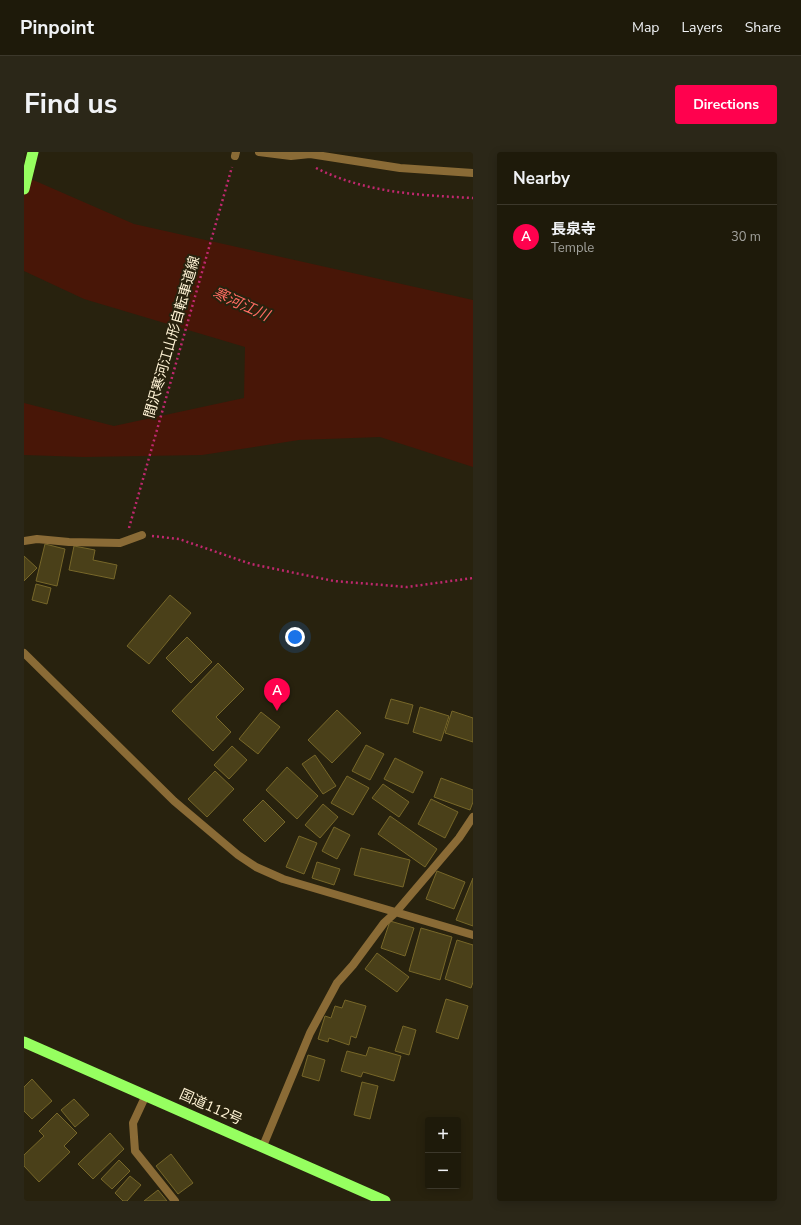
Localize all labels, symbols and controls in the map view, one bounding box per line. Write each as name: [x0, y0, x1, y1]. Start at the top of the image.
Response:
text: Pinpoint: [20, 15, 94, 41]
text: Map: [632, 18, 659, 37]
text: Layers: [681, 18, 723, 37]
text: Share: [745, 18, 781, 37]
text: Find us: [24, 85, 118, 123]
button: Directions: [675, 85, 777, 124]
text: Nearby: [513, 167, 570, 190]
text: 長泉寺: [551, 219, 596, 239]
text: A: [521, 228, 531, 246]
text: 30 m: [731, 228, 761, 246]
text: Temple: [551, 239, 594, 257]
street label: 間沢寒河江山形自転車道線: [140, 254, 204, 420]
water label: 寒河江川: [210, 283, 274, 326]
your location: [285, 627, 305, 647]
pin: A: [264, 678, 290, 711]
street label: 国道112号: [176, 1085, 246, 1129]
map controls: [425, 1117, 461, 1189]
button: +: [425, 1117, 461, 1153]
button: −: [425, 1153, 461, 1189]

